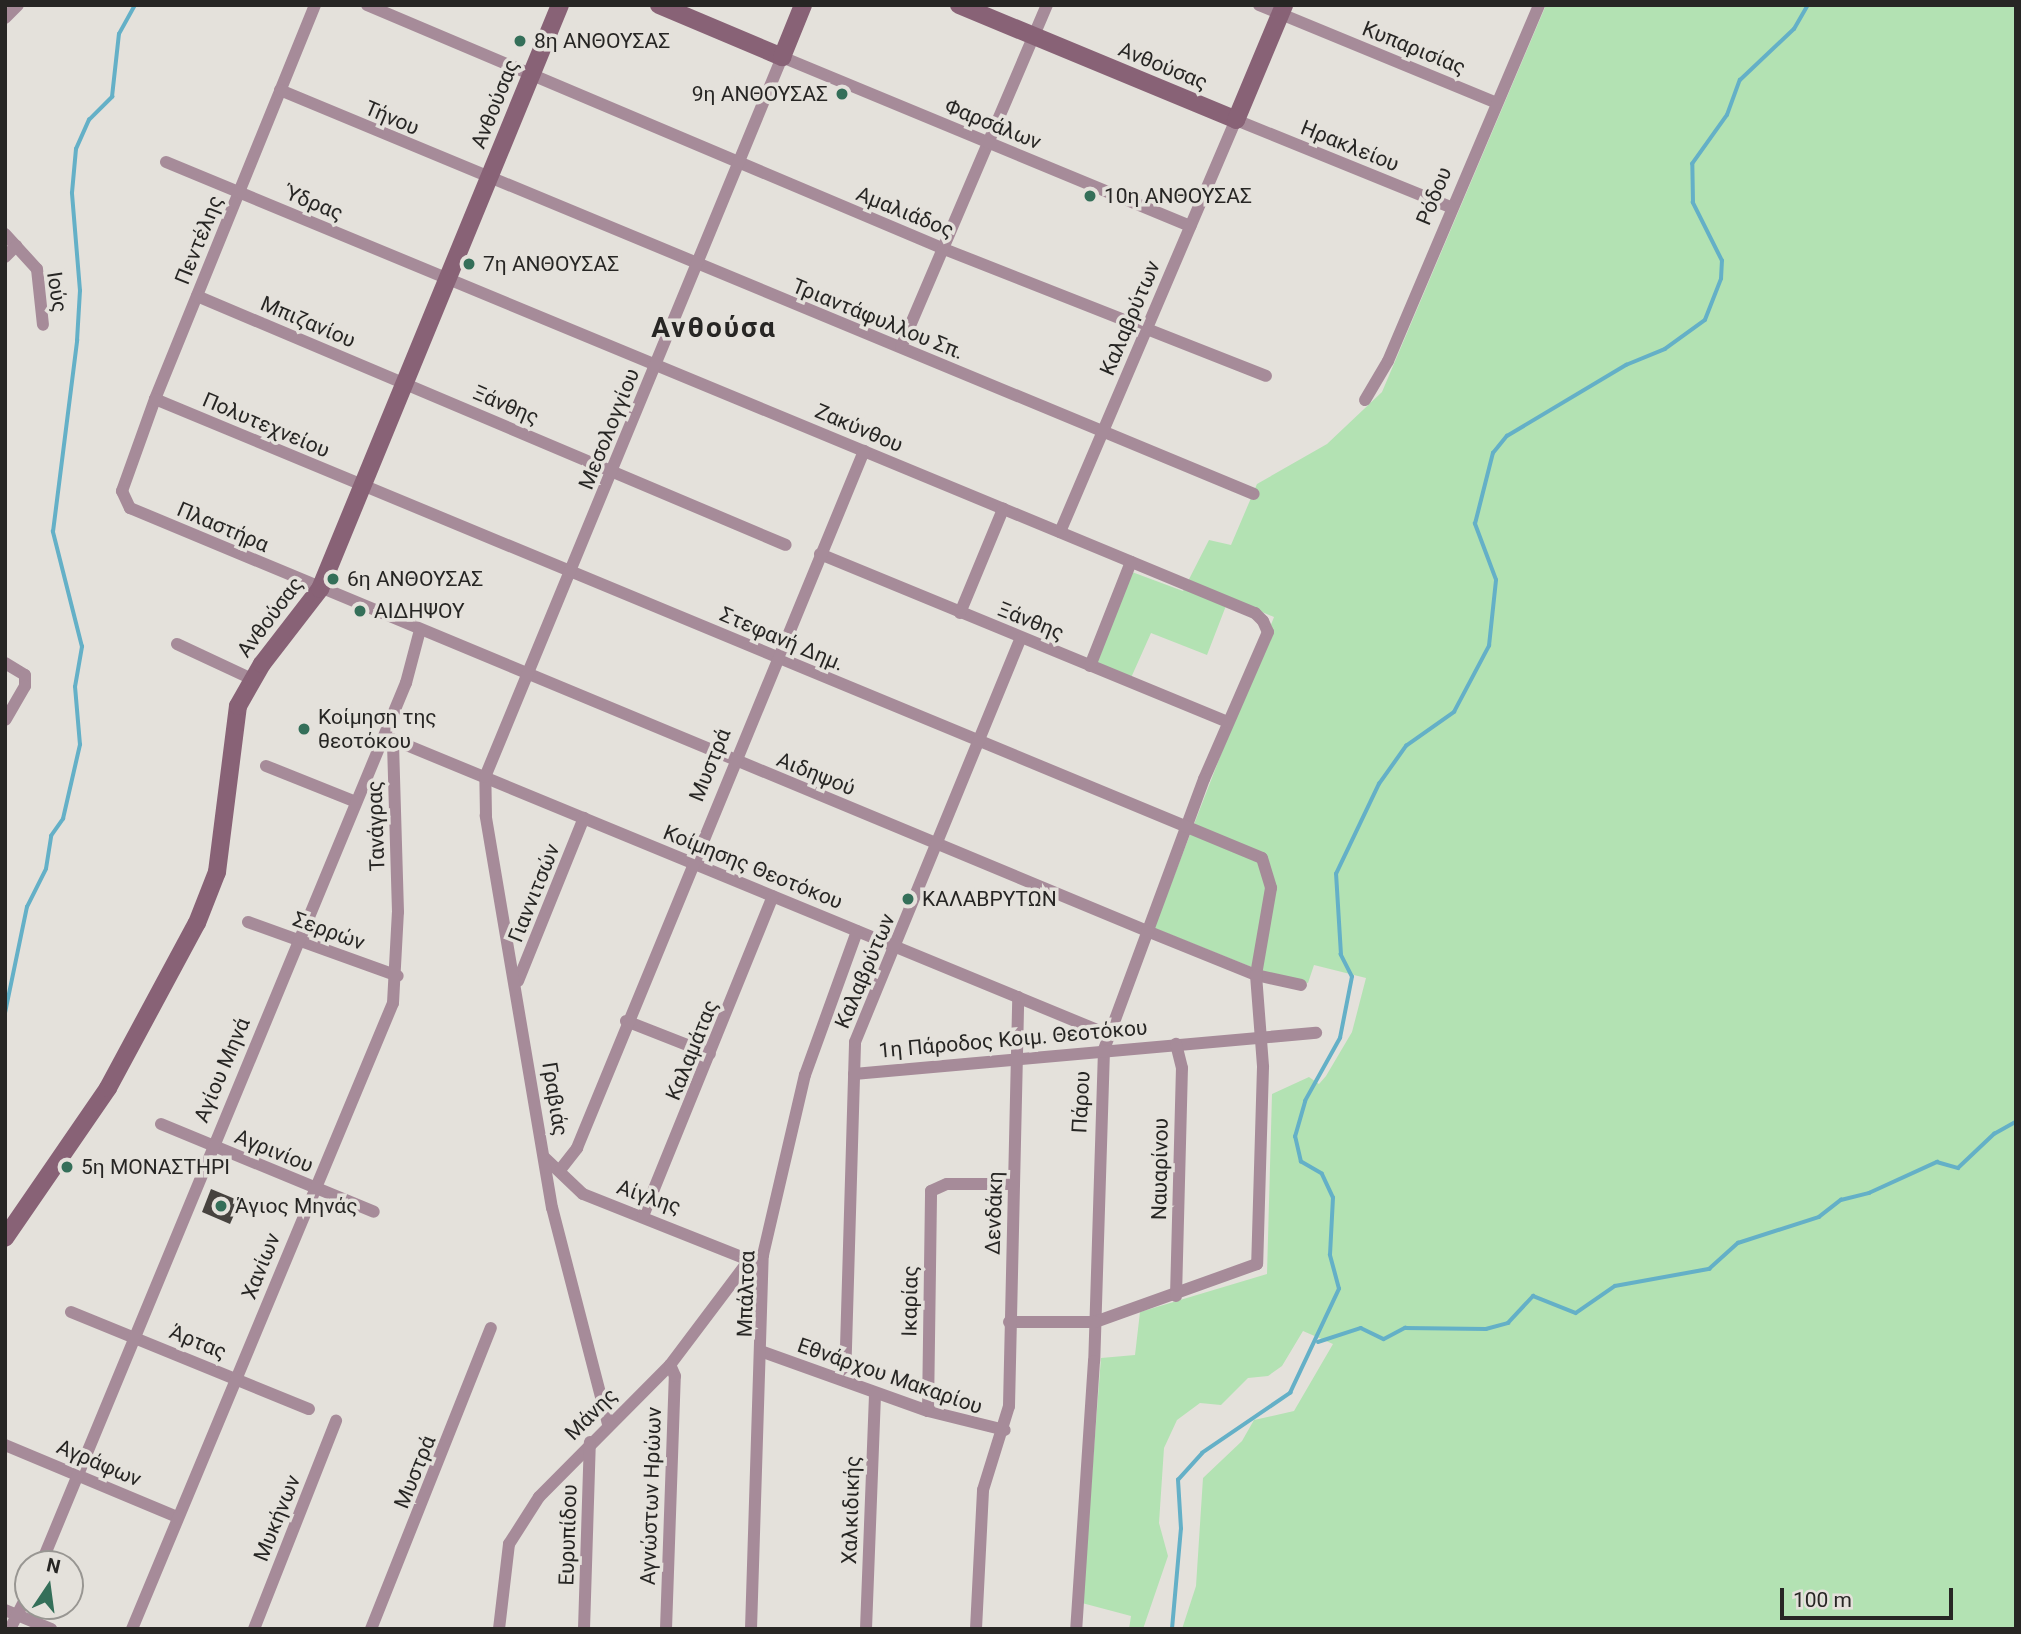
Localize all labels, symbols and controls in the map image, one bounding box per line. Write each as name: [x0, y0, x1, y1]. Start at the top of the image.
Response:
street label: Κυπαρισίας: [1359, 16, 1469, 80]
place label: 8η ΑΝΘΟΥΣΑΣ: [534, 28, 670, 54]
marker: 8η ΑΝΘΟΥΣΑΣ: [512, 33, 528, 49]
street label: Ανθούσας: [1115, 37, 1211, 95]
street label: Ανθούσας: [466, 56, 524, 152]
place label: 9η ΑΝΘΟΥΣΑΣ: [692, 81, 828, 107]
marker: 9η ΑΝΘΟΥΣΑΣ: [834, 86, 850, 102]
street label: Φαρσάλων: [941, 93, 1045, 155]
street label: Τήνου: [361, 95, 423, 141]
street label: Ηρακλείου: [1297, 115, 1403, 177]
street label: Ρόδου: [1411, 163, 1457, 229]
street label: Ύδρας: [281, 180, 347, 226]
street label: Αμαλιάδος: [853, 181, 957, 243]
place label: 10η ΑΝΘΟΥΣΑΣ: [1104, 183, 1252, 209]
marker: 10η ΑΝΘΟΥΣΑΣ: [1082, 188, 1098, 204]
street label: Πεντέλης: [170, 192, 228, 288]
place label: 7η ΑΝΘΟΥΣΑΣ: [483, 251, 619, 277]
marker: 7η ΑΝΘΟΥΣΑΣ: [461, 256, 477, 272]
street label: Καλαβρύτων: [1094, 257, 1166, 379]
street label: Ιούς: [41, 270, 73, 314]
street label: Τριαντάφυλλου Σπ.: [789, 273, 967, 365]
street label: Μπιζανίου: [257, 291, 359, 353]
district label: Ανθούσα: [652, 311, 776, 345]
street label: Μεσολογγίου: [573, 365, 645, 493]
street label: Ξάνθης: [469, 380, 543, 430]
street label: Πολυτεχνείου: [199, 387, 333, 463]
street label: Ζακύνθου: [811, 398, 907, 458]
street label: Πλαστήρα: [173, 496, 273, 558]
place label: 6η ΑΝΘΟΥΣΑΣ: [347, 566, 483, 592]
marker: 6η ΑΝΘΟΥΣΑΣ: [325, 571, 341, 587]
street label: Ανθούσας: [232, 572, 308, 662]
street label: Ξάνθης: [994, 596, 1068, 646]
place label: ΑΙΔΗΨΟΥ: [374, 598, 465, 624]
street label: Στεφανή Δημ.: [716, 602, 848, 676]
marker: ΑΙΔΗΨΟΥ: [352, 603, 368, 619]
place label: Κοίμηση της θεοτόκου: [318, 704, 437, 754]
marker: Κοίμηση της θεοτόκου: [296, 721, 312, 737]
street label: Μυστρά: [684, 725, 736, 805]
street label: Αιδηψού: [773, 747, 859, 801]
street label: Τανάγρας: [362, 780, 390, 872]
street label: Κοίμησης Θεοτόκου: [660, 820, 846, 914]
street label: Γιαννιτσών: [503, 840, 565, 946]
place label: ΚΑΛΑΒΡΥΤΩΝ: [922, 886, 1057, 912]
marker: ΚΑΛΑΒΡΥΤΩΝ: [900, 891, 916, 907]
street label: Σερρών: [290, 906, 368, 956]
street label: Καλαβρύτων: [829, 910, 901, 1032]
street label: Καλαμάτας: [660, 996, 724, 1104]
street label: Αγίου Μηνά: [189, 1014, 255, 1126]
street label: 1η Πάροδος Κοιμ. Θεοτόκου: [878, 1015, 1148, 1063]
street label: Γραβιάς: [537, 1060, 573, 1138]
street label: Πάρου: [1067, 1070, 1095, 1134]
street label: Ναυαρίνου: [1147, 1118, 1173, 1220]
street label: Αγρινίου: [231, 1124, 317, 1178]
place label: 5η ΜΟΝΑΣΤΗΡΙ: [81, 1154, 230, 1180]
marker: 5η ΜΟΝΑΣΤΗΡΙ: [59, 1159, 75, 1175]
street label: Δενδάκη: [980, 1171, 1008, 1255]
street label: Αίγλης: [614, 1174, 684, 1220]
place label: Άγιος Μηνάς: [235, 1193, 357, 1219]
marker: Άγιος Μηνάς: [213, 1198, 229, 1214]
street label: Χανίων: [236, 1229, 286, 1303]
street label: Μπάλτσα: [732, 1250, 760, 1338]
street label: Ικαρίας: [897, 1265, 923, 1337]
street label: Άρτας: [166, 1319, 230, 1365]
street label: Εθνάρχου Μακαρίου: [794, 1333, 986, 1419]
street label: Μάνης: [560, 1383, 622, 1445]
street label: Αγνώστων Ηρώων: [635, 1406, 667, 1586]
street label: Μυστρά: [389, 1432, 441, 1512]
street label: Αγράφων: [53, 1434, 145, 1492]
street label: Χαλκιδικής: [837, 1455, 865, 1565]
street label: Μυκήνων: [248, 1471, 306, 1565]
street label: Ευρυπίδου: [554, 1484, 582, 1586]
north arrow: [14, 1550, 84, 1620]
text: N: [44, 1553, 63, 1579]
scale bar: [1783, 1574, 1956, 1618]
text: 100 m: [1793, 1588, 1852, 1612]

